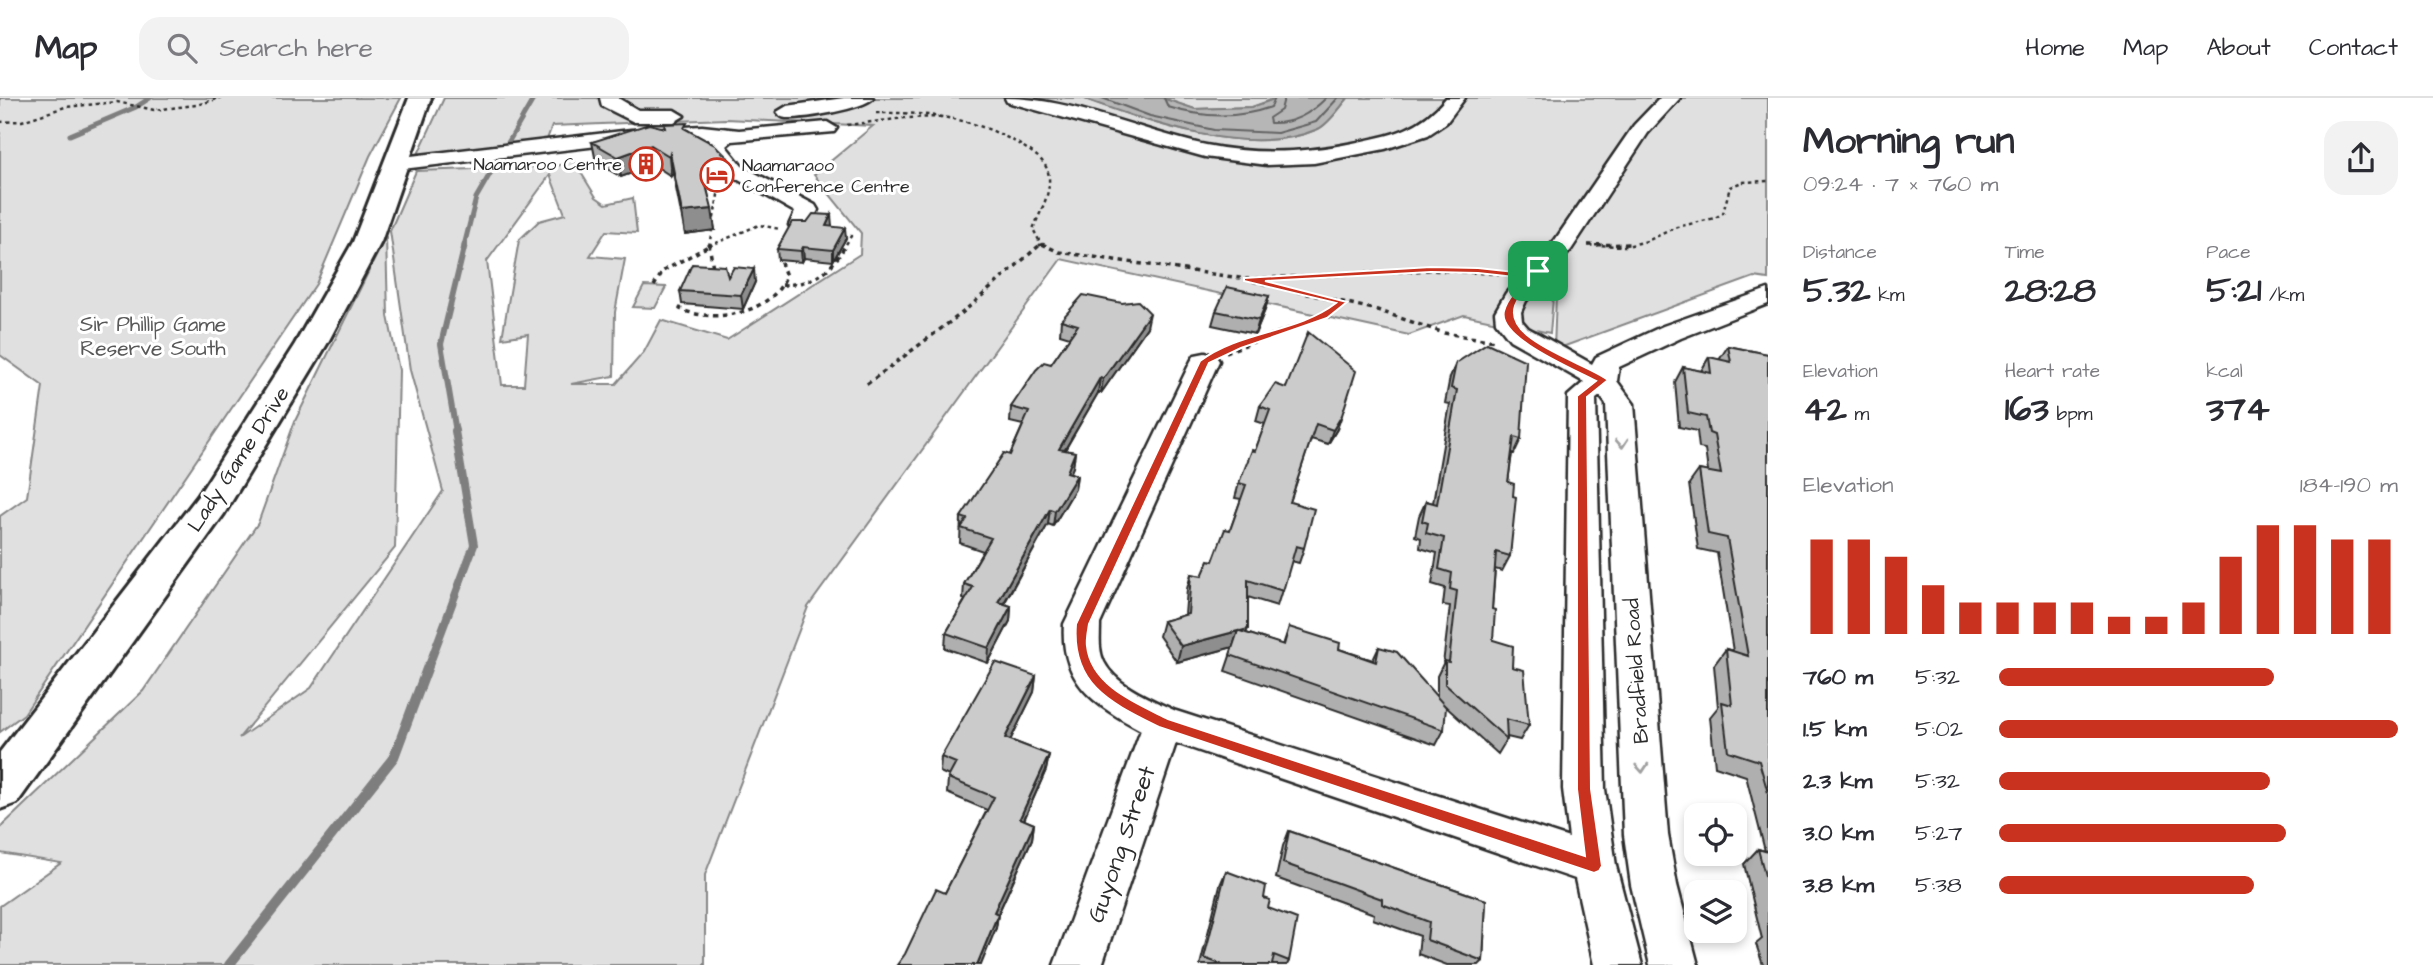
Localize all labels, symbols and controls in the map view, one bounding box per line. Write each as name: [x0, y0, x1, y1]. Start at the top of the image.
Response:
search box: [139, 17, 629, 80]
text: Map: [35, 25, 97, 71]
icon: search: [163, 29, 201, 67]
text: Search here: [219, 30, 373, 66]
text: Home: [2025, 31, 2085, 65]
text: Map: [2123, 31, 2168, 65]
text: About: [2206, 31, 2271, 65]
text: Contact: [2309, 31, 2398, 65]
text: Morning run: [1803, 116, 2015, 168]
button: share: [2324, 121, 2398, 195]
building icon: Naamaroo Centre: [627, 145, 665, 183]
place label: Naamaroo Centre: [473, 152, 622, 177]
place label: Naamaraoo Conference Centre: [742, 153, 910, 199]
hotel icon: Naamaraoo Conference Centre: [698, 156, 736, 194]
text: 09:24 · 7 × 760 m: [1803, 168, 1999, 200]
text: Distance: [1803, 239, 1877, 266]
text: Time: [2005, 239, 2044, 266]
text: Pace: [2206, 239, 2250, 266]
pin: [1508, 241, 1568, 301]
icon: arrive: [1519, 252, 1557, 290]
text: 5.32: [1803, 266, 1871, 315]
text: 28:28: [2005, 266, 2096, 315]
text: 5:21: [2206, 266, 2261, 315]
text: km: [1871, 282, 1905, 309]
text: /km: [2261, 282, 2304, 309]
park label: Sir Phillip Game Reserve South: [80, 310, 226, 363]
text: Elevation: [1803, 358, 1878, 385]
text: Heart rate: [2005, 358, 2100, 385]
text: kcal: [2206, 358, 2243, 385]
street label: Lady Game Drive: [181, 381, 298, 539]
text: 42: [1803, 385, 1847, 434]
text: 163: [2005, 385, 2049, 434]
text: 374: [2206, 385, 2270, 434]
text: m: [1847, 401, 1869, 428]
text: bpm: [2049, 401, 2093, 428]
one-way arrow: [1614, 438, 1629, 449]
text: Elevation: [1803, 469, 1894, 501]
text: 184–190 m: [2300, 469, 2398, 501]
street label: Bradfield Road: [1617, 597, 1656, 745]
text: 760 m: [1803, 661, 1873, 693]
text: 5:32: [1915, 661, 1960, 693]
text: 1.5 km: [1803, 713, 1867, 745]
text: 5:02: [1915, 713, 1963, 745]
street label: Guyong Street: [1079, 761, 1166, 927]
one-way arrow: [1634, 763, 1649, 774]
text: 2.3 km: [1803, 765, 1872, 797]
text: 5:32: [1915, 765, 1960, 797]
map controls: [1684, 803, 1747, 943]
button: locate: [1684, 803, 1747, 866]
text: 3.0 km: [1803, 817, 1874, 849]
text: 5:27: [1915, 817, 1962, 849]
text: 3.8 km: [1803, 869, 1874, 901]
text: 5:38: [1915, 869, 1962, 901]
button: layers: [1684, 880, 1747, 943]

